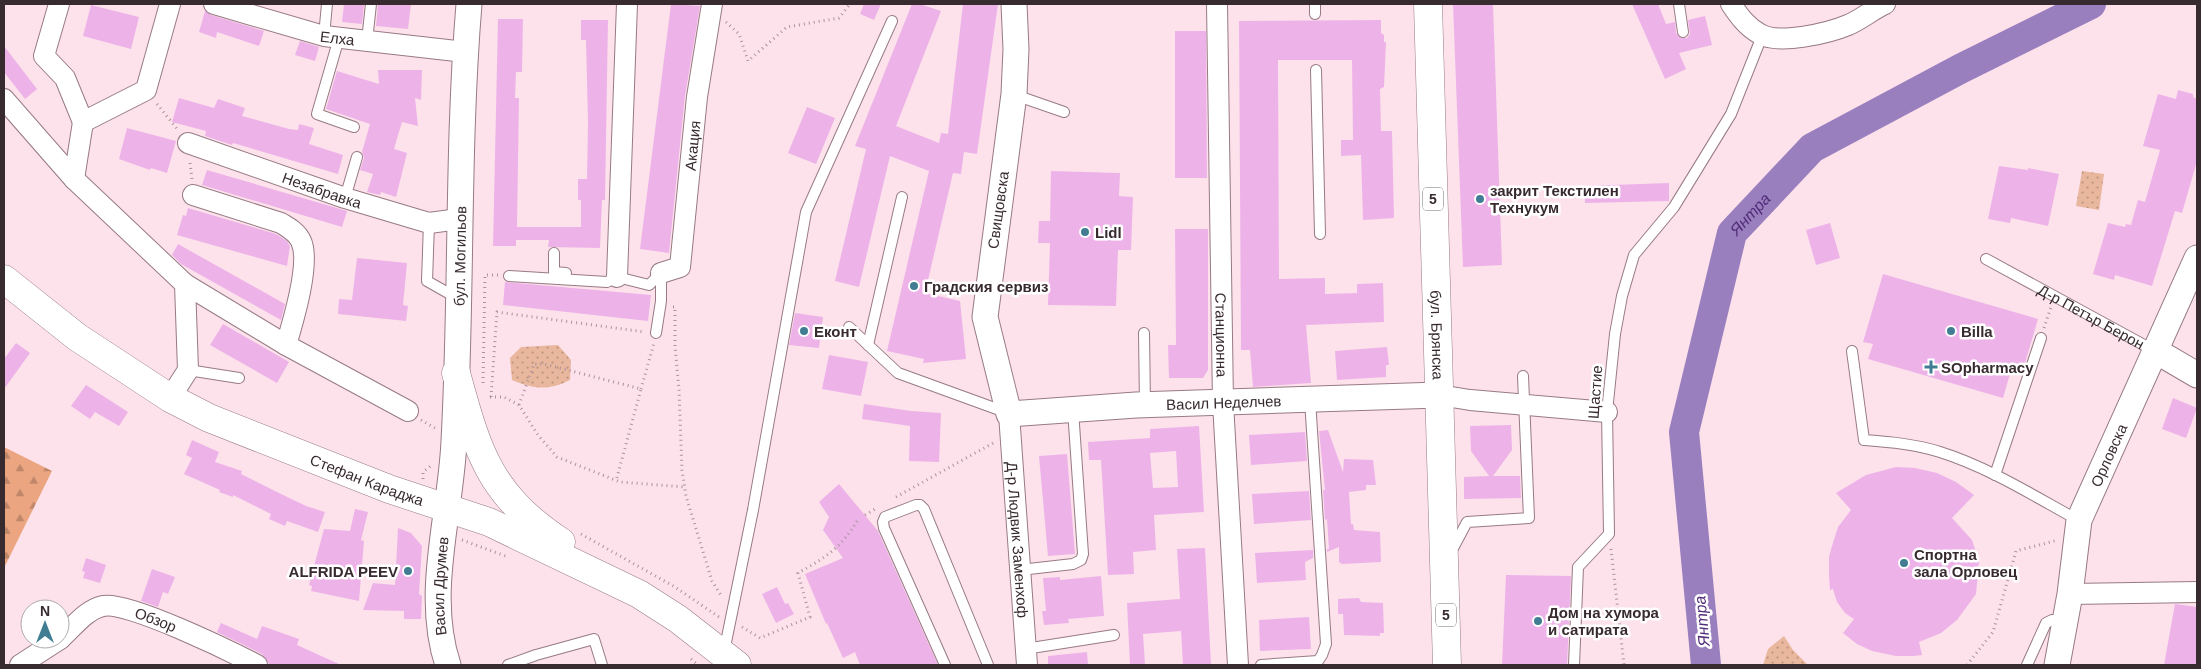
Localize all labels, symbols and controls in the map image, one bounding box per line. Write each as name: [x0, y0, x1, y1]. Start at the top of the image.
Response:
street label: Елха: [319, 27, 356, 48]
street label: Акация: [681, 120, 703, 171]
street label: Незабравка: [280, 168, 364, 211]
street label: Свищовска: [984, 169, 1012, 250]
place label: закрит Текстилен Технукум: [1490, 182, 1619, 216]
road number: 5: [1423, 188, 1443, 210]
water label: Янтра: [1726, 190, 1774, 239]
marker: закрит Текстилен Технукум: [1474, 193, 1486, 205]
street label: бул. Могильов: [450, 206, 469, 306]
place label: Lidl: [1095, 224, 1122, 241]
marker: Lidl: [1079, 226, 1091, 238]
place label: Градския сервиз: [924, 278, 1049, 295]
marker: Градския сервиз: [908, 280, 920, 292]
street label: Д-р Петър Берон: [2035, 281, 2147, 352]
street label: бул. Брянска: [1428, 290, 1447, 381]
street label: Станционна: [1213, 293, 1231, 378]
place label: Еконт: [814, 323, 857, 340]
place label: Billa: [1961, 323, 1993, 340]
marker: Еконт: [798, 325, 810, 337]
marker: Billa: [1945, 325, 1957, 337]
place label: SOpharmacy: [1941, 359, 2034, 376]
marker: SOpharmacy: [1925, 361, 1937, 373]
street label: Щастие: [1585, 365, 1605, 419]
street label: Васил Неделчев: [1166, 392, 1282, 413]
street label: Орловска: [2087, 420, 2130, 489]
street label: Стефан Караджа: [308, 450, 427, 509]
street label: Д-р Людвик Заменхоф: [1004, 461, 1032, 618]
street label: Васил Друмев: [430, 535, 451, 637]
place label: Спортна зала Орловец: [1914, 546, 2018, 580]
marker: Спортна зала Орловец: [1898, 557, 1910, 569]
place label: ALFRIDA PEEV: [289, 563, 398, 580]
marker: ALFRIDA PEEV: [402, 565, 414, 577]
water label: Янтра: [1691, 595, 1713, 648]
north arrow: [20, 599, 70, 649]
text: N: [40, 603, 50, 619]
street label: Обзор: [133, 604, 179, 635]
road number: 5: [1436, 604, 1456, 626]
place label: Дом на хумора и сатирата: [1548, 604, 1660, 638]
marker: Дом на хумора и сатирата: [1532, 615, 1544, 627]

